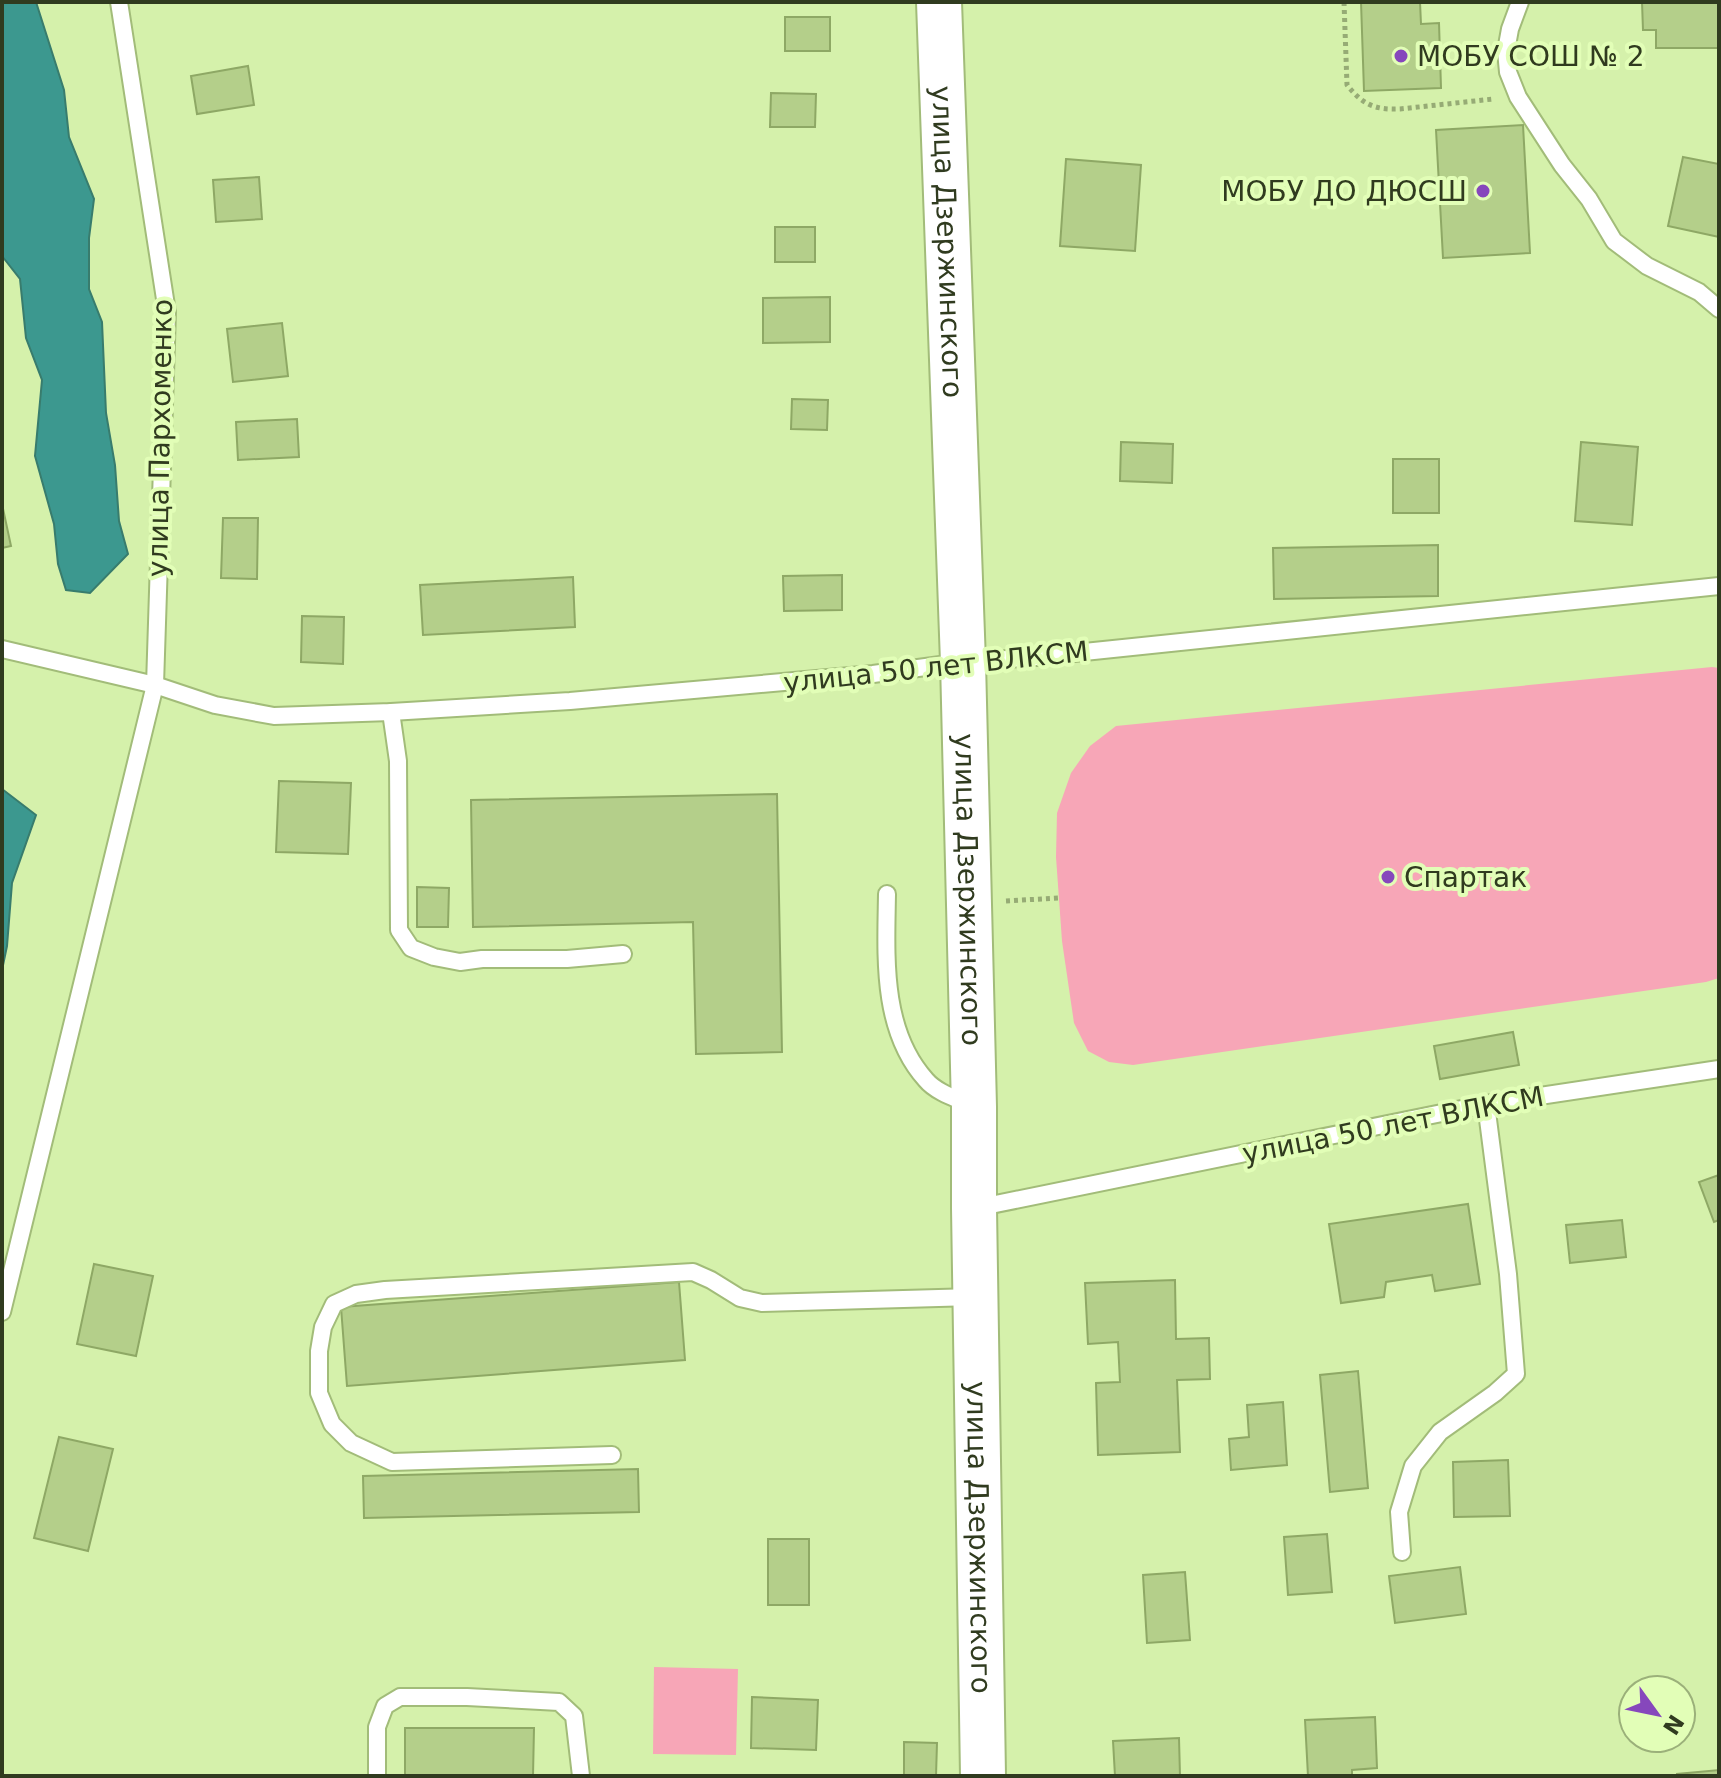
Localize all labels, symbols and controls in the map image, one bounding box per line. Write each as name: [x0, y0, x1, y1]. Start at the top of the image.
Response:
place label: МОБУ СОШ № 2: [1417, 40, 1645, 73]
marker: МОБУ СОШ № 2: [1392, 47, 1410, 65]
street label: улица Дзержинского: [926, 85, 970, 399]
place label: МОБУ ДО ДЮСШ: [1221, 175, 1467, 208]
marker: МОБУ ДО ДЮСШ: [1474, 182, 1492, 200]
street label: улица Пархоменко: [141, 299, 179, 577]
street label: улица 50 лет ВЛКСМ: [782, 635, 1090, 699]
street label: улица Дзержинского: [948, 733, 989, 1046]
place label: Спартак: [1404, 861, 1527, 894]
marker: Спартак: [1379, 868, 1397, 886]
street label: улица 50 лет ВЛКСМ: [1239, 1080, 1547, 1170]
street label: улица Дзержинского: [960, 1381, 998, 1694]
north arrow: [1617, 1674, 1697, 1754]
text: N: [1658, 1710, 1689, 1739]

